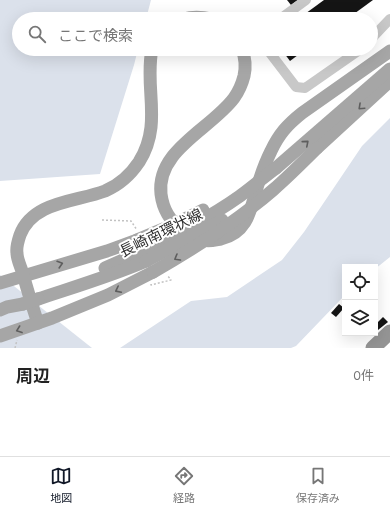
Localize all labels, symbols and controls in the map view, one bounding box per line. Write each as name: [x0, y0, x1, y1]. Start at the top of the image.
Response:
search box: [12, 12, 378, 56]
icon: search: [26, 23, 48, 45]
text: ここで検索: [58, 27, 133, 45]
one-way arrow: [358, 103, 366, 110]
one-way arrow: [301, 140, 308, 147]
street label: 長崎南環状線: [117, 205, 205, 261]
one-way arrow: [174, 254, 181, 261]
one-way arrow: [57, 260, 64, 269]
map controls: [342, 264, 378, 336]
button: locate: [342, 264, 378, 300]
one-way arrow: [115, 285, 123, 292]
button: layers: [342, 300, 378, 336]
one-way arrow: [16, 325, 23, 334]
text: 周辺: [16, 366, 50, 386]
text: 0件: [353, 368, 374, 383]
tab: 地図: [50, 465, 72, 505]
tab: 経路: [173, 465, 195, 505]
tab: 保存済み: [296, 465, 340, 505]

